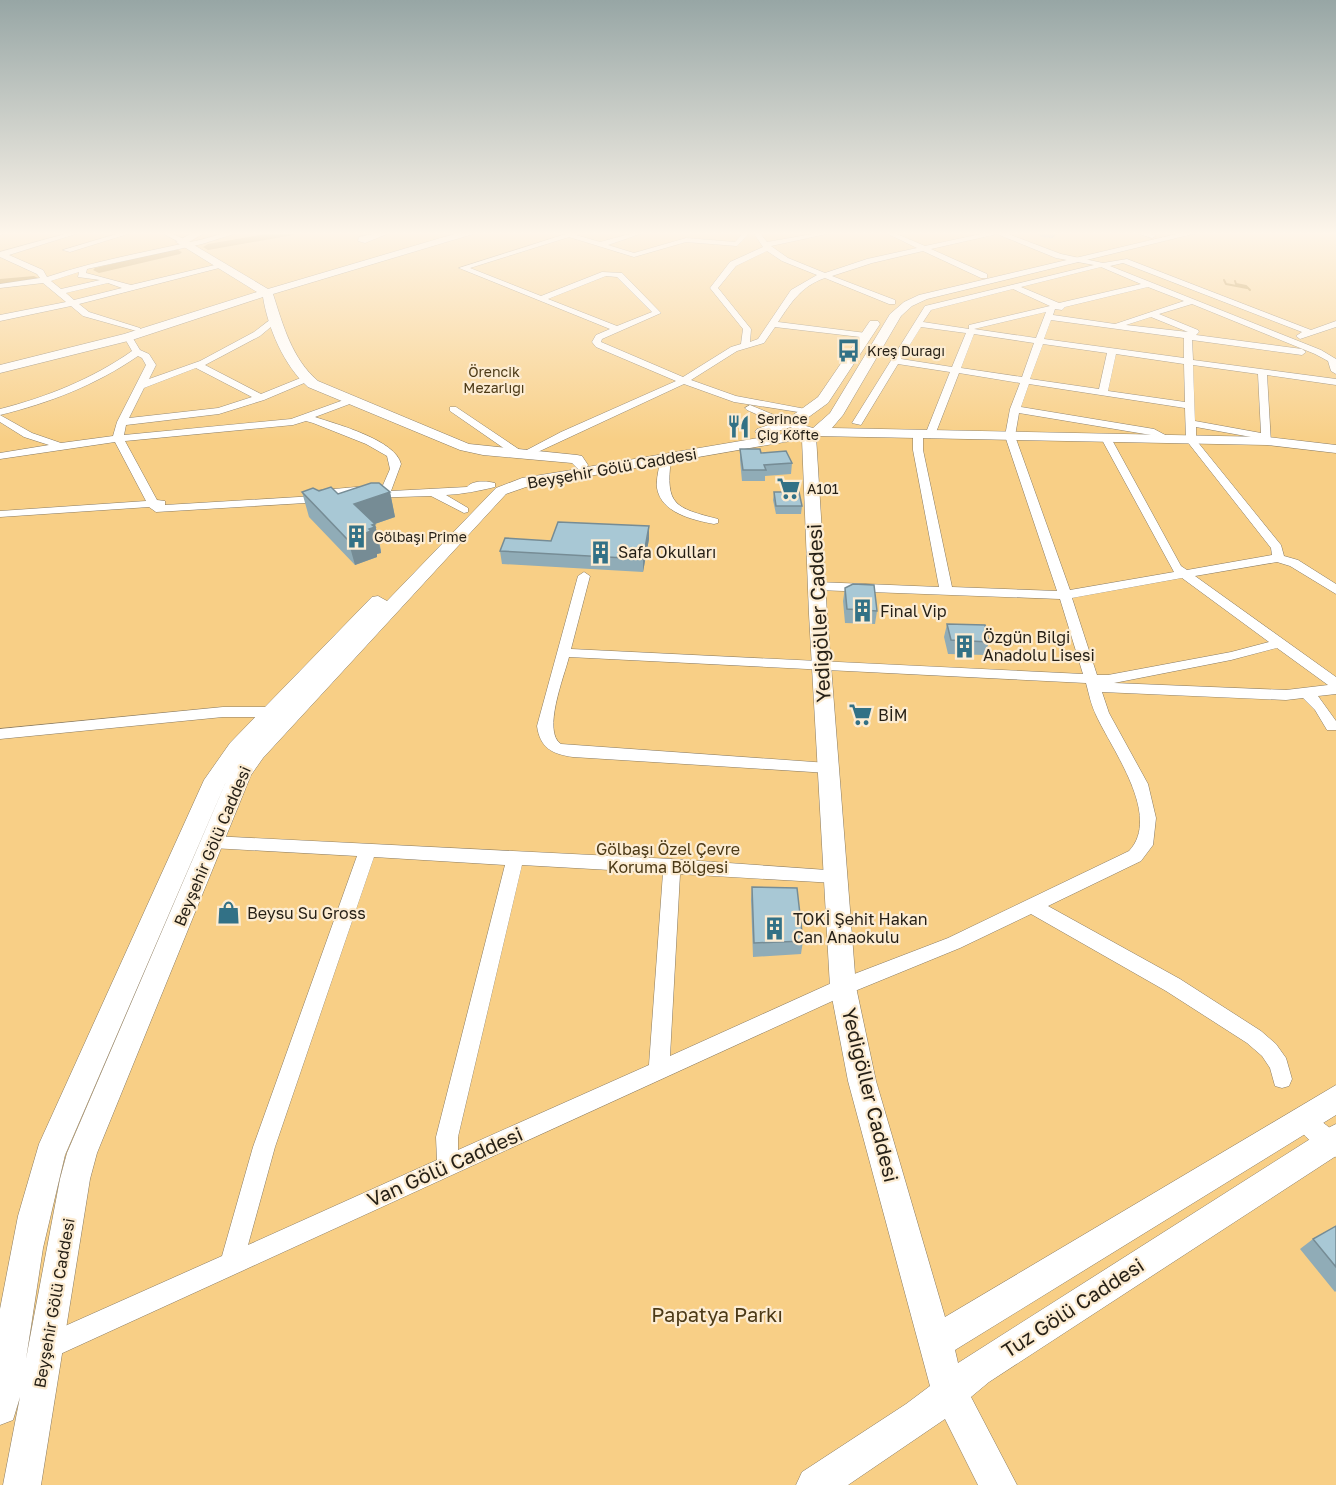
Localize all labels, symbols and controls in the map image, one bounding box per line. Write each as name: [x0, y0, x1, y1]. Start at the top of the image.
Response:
bus stop icon: Kreş Durağı: [836, 338, 862, 364]
place label: Kreş Durağı: [867, 342, 945, 359]
park label: Örencik Mezarlığı: [463, 363, 525, 396]
place label: Serince Çiğ Köfte: [757, 410, 819, 443]
restaurant icon: Serince Çiğ Köfte: [726, 414, 752, 440]
street label: Beyşehir Gölü Caddesi: [526, 443, 698, 493]
supermarket icon: A101: [776, 476, 802, 502]
place label: A101: [807, 480, 839, 497]
street label: Yedigöller Caddesi: [801, 523, 835, 703]
building icon: Gölbaşı Prime: [343, 524, 369, 550]
place label: Gölbaşı Prime: [374, 528, 467, 545]
building icon: Safa Okulları: [587, 539, 613, 565]
place label: Safa Okulları: [618, 542, 716, 562]
building icon: Final Vip: [849, 598, 875, 624]
place label: Final Vip: [880, 601, 947, 621]
place label: Özgün Bilgi Anadolu Lisesi: [983, 627, 1095, 665]
building icon: Özgün Bilgi Anadolu Lisesi: [952, 633, 978, 659]
supermarket icon: BİM: [847, 702, 873, 728]
place label: BİM: [878, 705, 908, 725]
street label: Beyşehir Gölü Caddesi: [169, 763, 255, 929]
park label: Gölbaşı Özel Çevre Koruma Bölgesi: [596, 839, 740, 877]
shop icon: Beysu Su Gross: [216, 900, 242, 926]
place label: Beysu Su Gross: [247, 903, 366, 923]
place label: TOKİ Şehit Hakan Can Anaokulu: [793, 909, 928, 947]
building icon: TOKİ Şehit Hakan Can Anaokulu: [762, 915, 788, 941]
street label: Yedigöller Caddesi: [838, 1005, 904, 1184]
street label: Van Gölü Caddesi: [363, 1121, 526, 1211]
street label: Beyşehir Gölü Caddesi: [29, 1217, 79, 1389]
street label: Tuz Gölü Caddesi: [997, 1252, 1148, 1362]
park label: Papatya Parkı: [651, 1302, 783, 1326]

